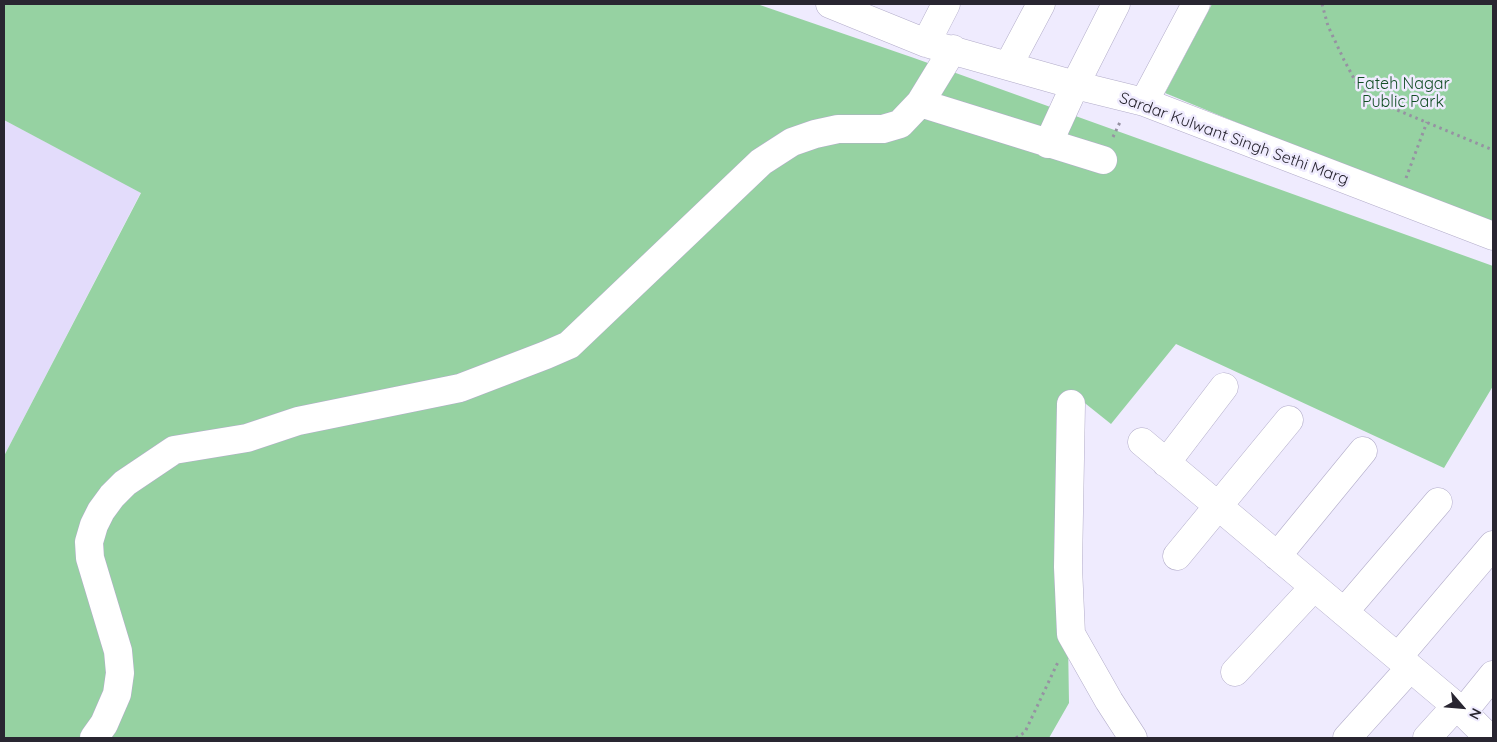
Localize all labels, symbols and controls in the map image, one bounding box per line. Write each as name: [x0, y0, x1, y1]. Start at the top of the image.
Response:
park label: Fateh Nagar Public Park: [1356, 74, 1450, 112]
street label: Sardar Kulwant Singh Sethi Marg: [1117, 88, 1351, 190]
north arrow: [1437, 682, 1487, 732]
text: N: [1465, 705, 1486, 722]

